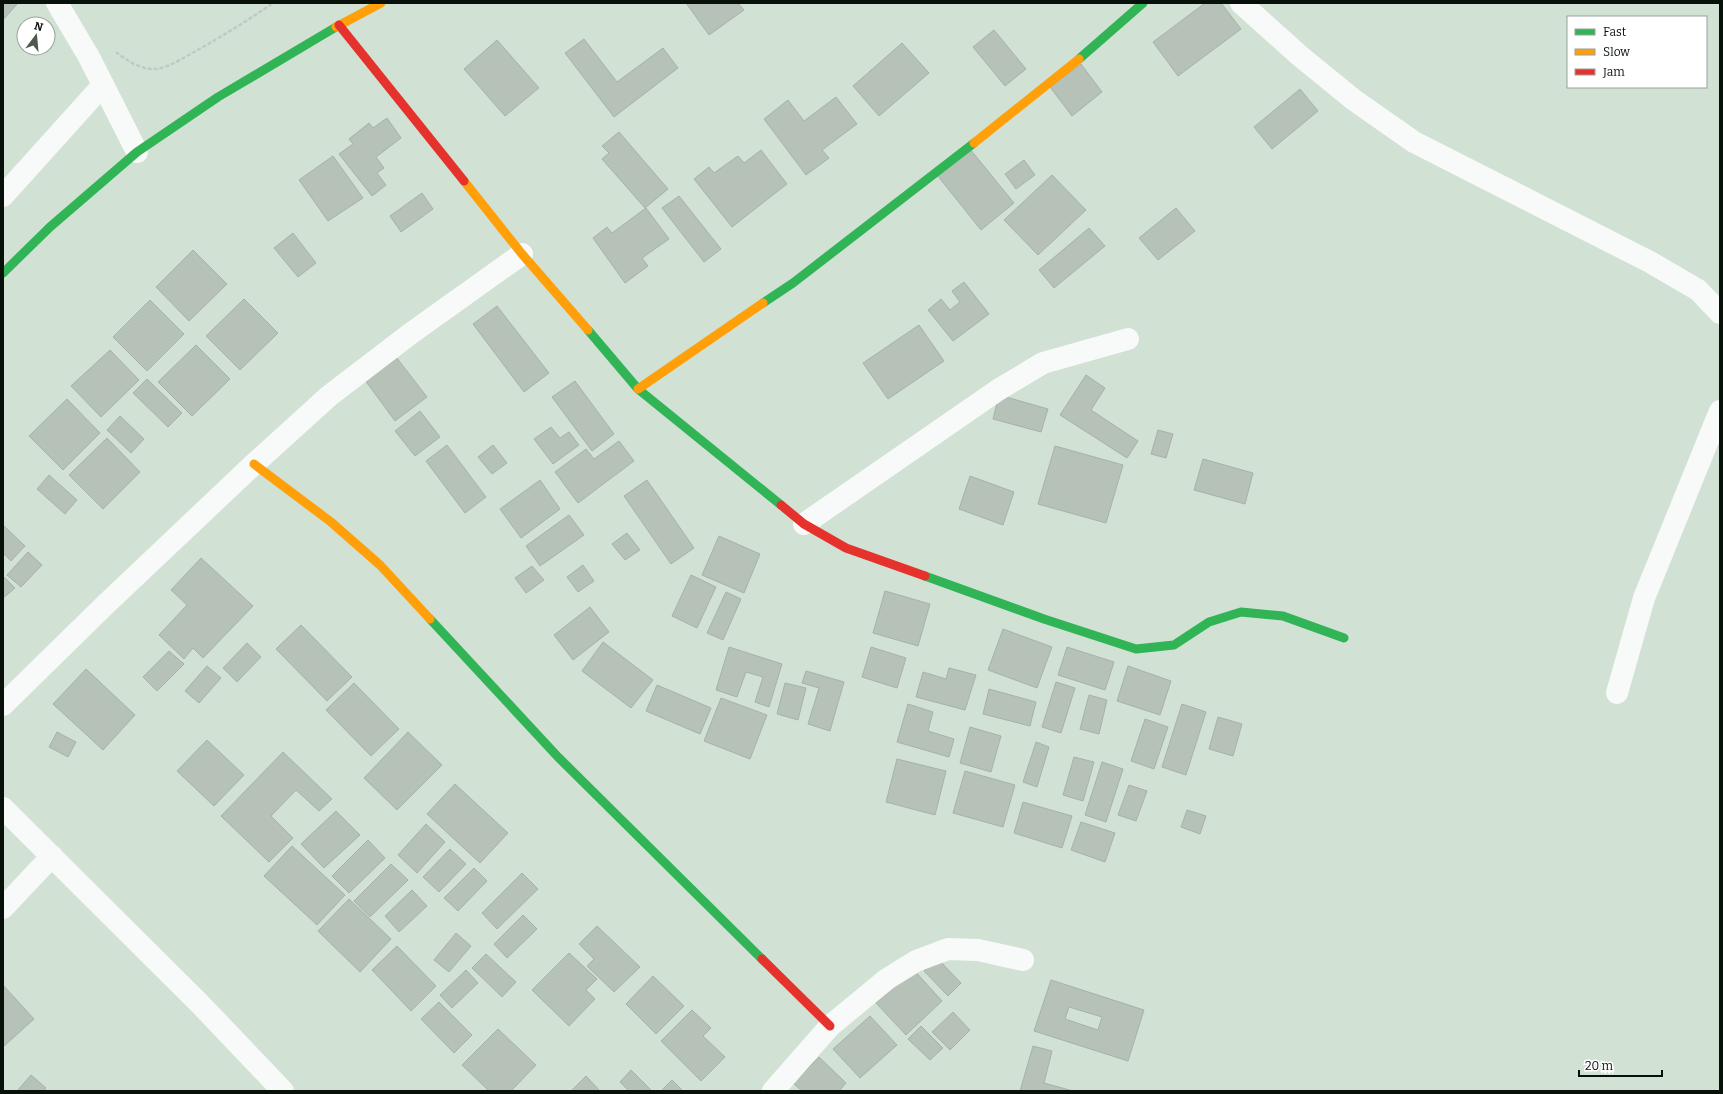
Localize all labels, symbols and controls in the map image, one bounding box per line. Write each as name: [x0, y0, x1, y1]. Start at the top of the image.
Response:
north arrow: [16, 16, 56, 56]
legend: [1567, 16, 1707, 88]
text: N: [33, 19, 45, 34]
text: Fast: [1603, 25, 1627, 39]
text: Slow: [1603, 45, 1630, 59]
text: Jam: [1602, 65, 1625, 79]
scale bar: [1579, 1052, 1662, 1078]
text: 20 m: [1585, 1059, 1614, 1073]

